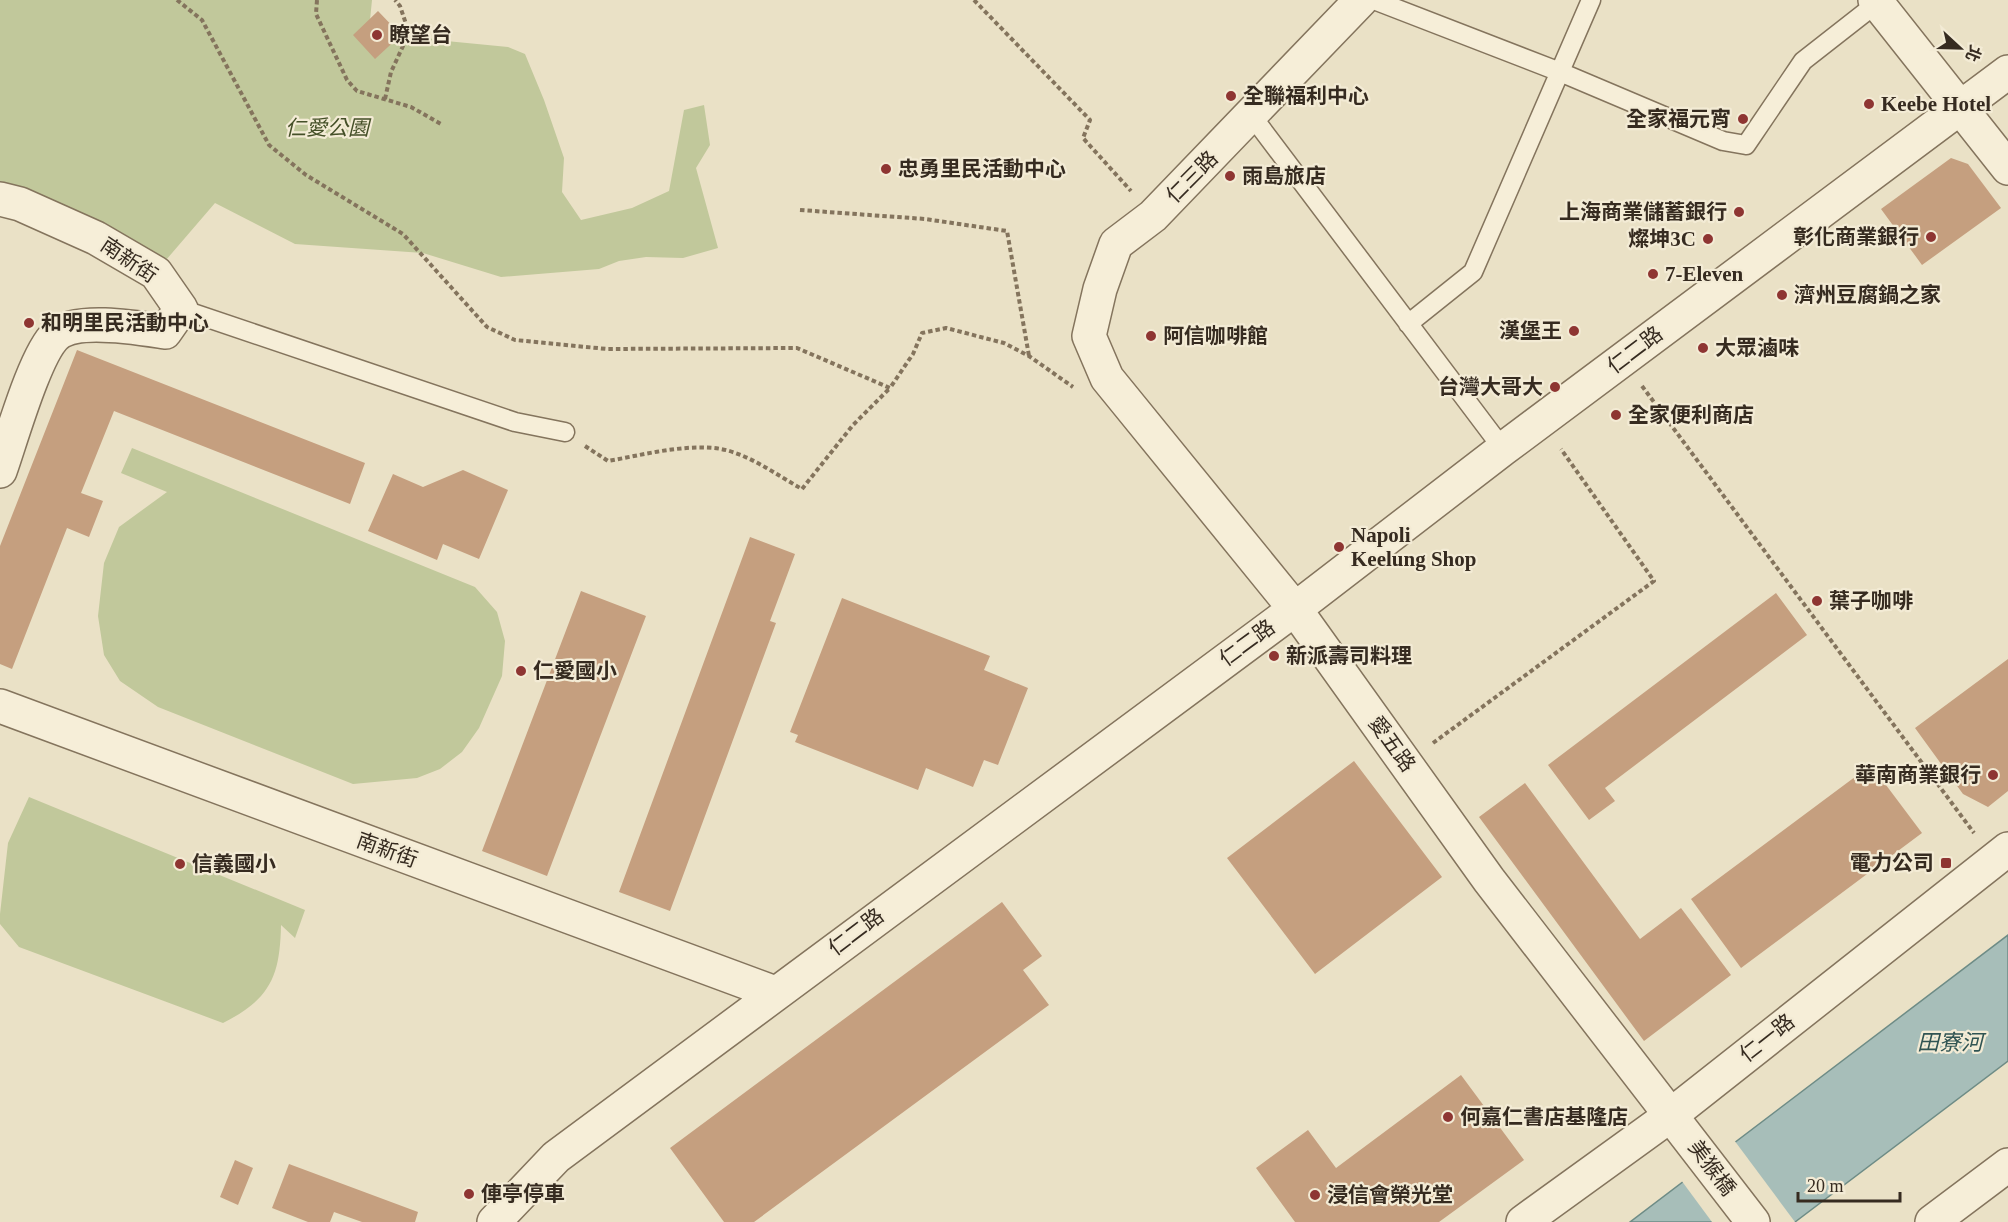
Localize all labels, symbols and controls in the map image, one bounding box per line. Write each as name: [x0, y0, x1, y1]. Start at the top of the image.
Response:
north arrow: [1930, 18, 1990, 78]
place label: 瞭望台: [389, 23, 452, 47]
marker: 瞭望台: [370, 28, 384, 42]
text: 北: [1963, 43, 1984, 64]
place label: 全聯福利中心: [1243, 84, 1369, 108]
marker: 全聯福利中心: [1224, 89, 1238, 103]
place label: Keebe Hotel: [1881, 92, 1991, 116]
marker: Keebe Hotel: [1862, 97, 1876, 111]
place label: 全家福元宵: [1626, 107, 1731, 131]
marker: 全家福元宵: [1736, 112, 1750, 126]
park label: 仁愛公園: [285, 116, 372, 140]
street label: 仁三路: [1161, 146, 1223, 208]
place label: 忠勇里民活動中心: [898, 157, 1066, 181]
marker: 忠勇里民活動中心: [879, 162, 893, 176]
place label: 雨島旅店: [1242, 164, 1326, 188]
marker: 雨島旅店: [1223, 169, 1237, 183]
place label: 上海商業儲蓄銀行: [1559, 200, 1727, 224]
marker: 上海商業儲蓄銀行: [1732, 205, 1746, 219]
place label: 彰化商業銀行: [1793, 225, 1919, 249]
place label: 燦坤3C: [1628, 227, 1696, 251]
marker: 彰化商業銀行: [1924, 230, 1938, 244]
street label: 南新街: [96, 232, 162, 288]
marker: 燦坤3C: [1701, 232, 1715, 246]
place label: 7-Eleven: [1665, 262, 1743, 286]
marker: 7-Eleven: [1646, 267, 1660, 281]
place label: 濟州豆腐鍋之家: [1794, 283, 1941, 307]
marker: 濟州豆腐鍋之家: [1775, 288, 1789, 302]
place label: 和明里民活動中心: [41, 311, 209, 335]
marker: 和明里民活動中心: [22, 316, 36, 330]
place label: 漢堡王: [1499, 319, 1562, 343]
street label: 仁二路: [1603, 321, 1667, 379]
place label: 阿信咖啡館: [1163, 324, 1268, 348]
marker: 漢堡王: [1567, 324, 1581, 338]
marker: 阿信咖啡館: [1144, 329, 1158, 343]
place label: 大眾滷味: [1715, 336, 1799, 360]
marker: 大眾滷味: [1696, 341, 1710, 355]
place label: 台灣大哥大: [1438, 375, 1543, 399]
marker: 台灣大哥大: [1548, 380, 1562, 394]
place label: 全家便利商店: [1628, 403, 1754, 427]
marker: 全家便利商店: [1609, 408, 1623, 422]
place label: Napoli Keelung Shop: [1351, 523, 1476, 571]
marker: Napoli Keelung Shop: [1332, 540, 1346, 554]
place label: 葉子咖啡: [1829, 589, 1913, 613]
marker: 葉子咖啡: [1810, 594, 1824, 608]
street label: 仁二路: [1214, 615, 1280, 671]
place label: 新派壽司料理: [1286, 644, 1412, 668]
marker: 新派壽司料理: [1267, 649, 1281, 663]
place label: 仁愛國小: [533, 659, 617, 683]
marker: 仁愛國小: [514, 664, 528, 678]
street label: 愛五路: [1364, 711, 1420, 777]
place label: 華南商業銀行: [1855, 763, 1981, 787]
marker: 華南商業銀行: [1986, 768, 2000, 782]
street label: 南新街: [353, 828, 421, 872]
place label: 電力公司: [1850, 851, 1934, 875]
place label: 信義國小: [192, 852, 276, 876]
marker: 電力公司: [1939, 856, 1953, 870]
marker: 信義國小: [173, 857, 187, 871]
street label: 仁二路: [824, 903, 888, 961]
street label: 仁一路: [1735, 1009, 1799, 1067]
water label: 田寮河: [1917, 1030, 1987, 1055]
place label: 何嘉仁書店基隆店: [1460, 1105, 1628, 1129]
marker: 何嘉仁書店基隆店: [1441, 1110, 1455, 1124]
street label: 美猴橋: [1683, 1136, 1741, 1200]
scale bar: [1798, 1165, 1900, 1203]
text: 20 m: [1807, 1176, 1844, 1196]
place label: 俥亭停車: [481, 1182, 565, 1206]
place label: 浸信會榮光堂: [1327, 1183, 1453, 1207]
marker: 俥亭停車: [462, 1187, 476, 1201]
marker: 浸信會榮光堂: [1308, 1188, 1322, 1202]

